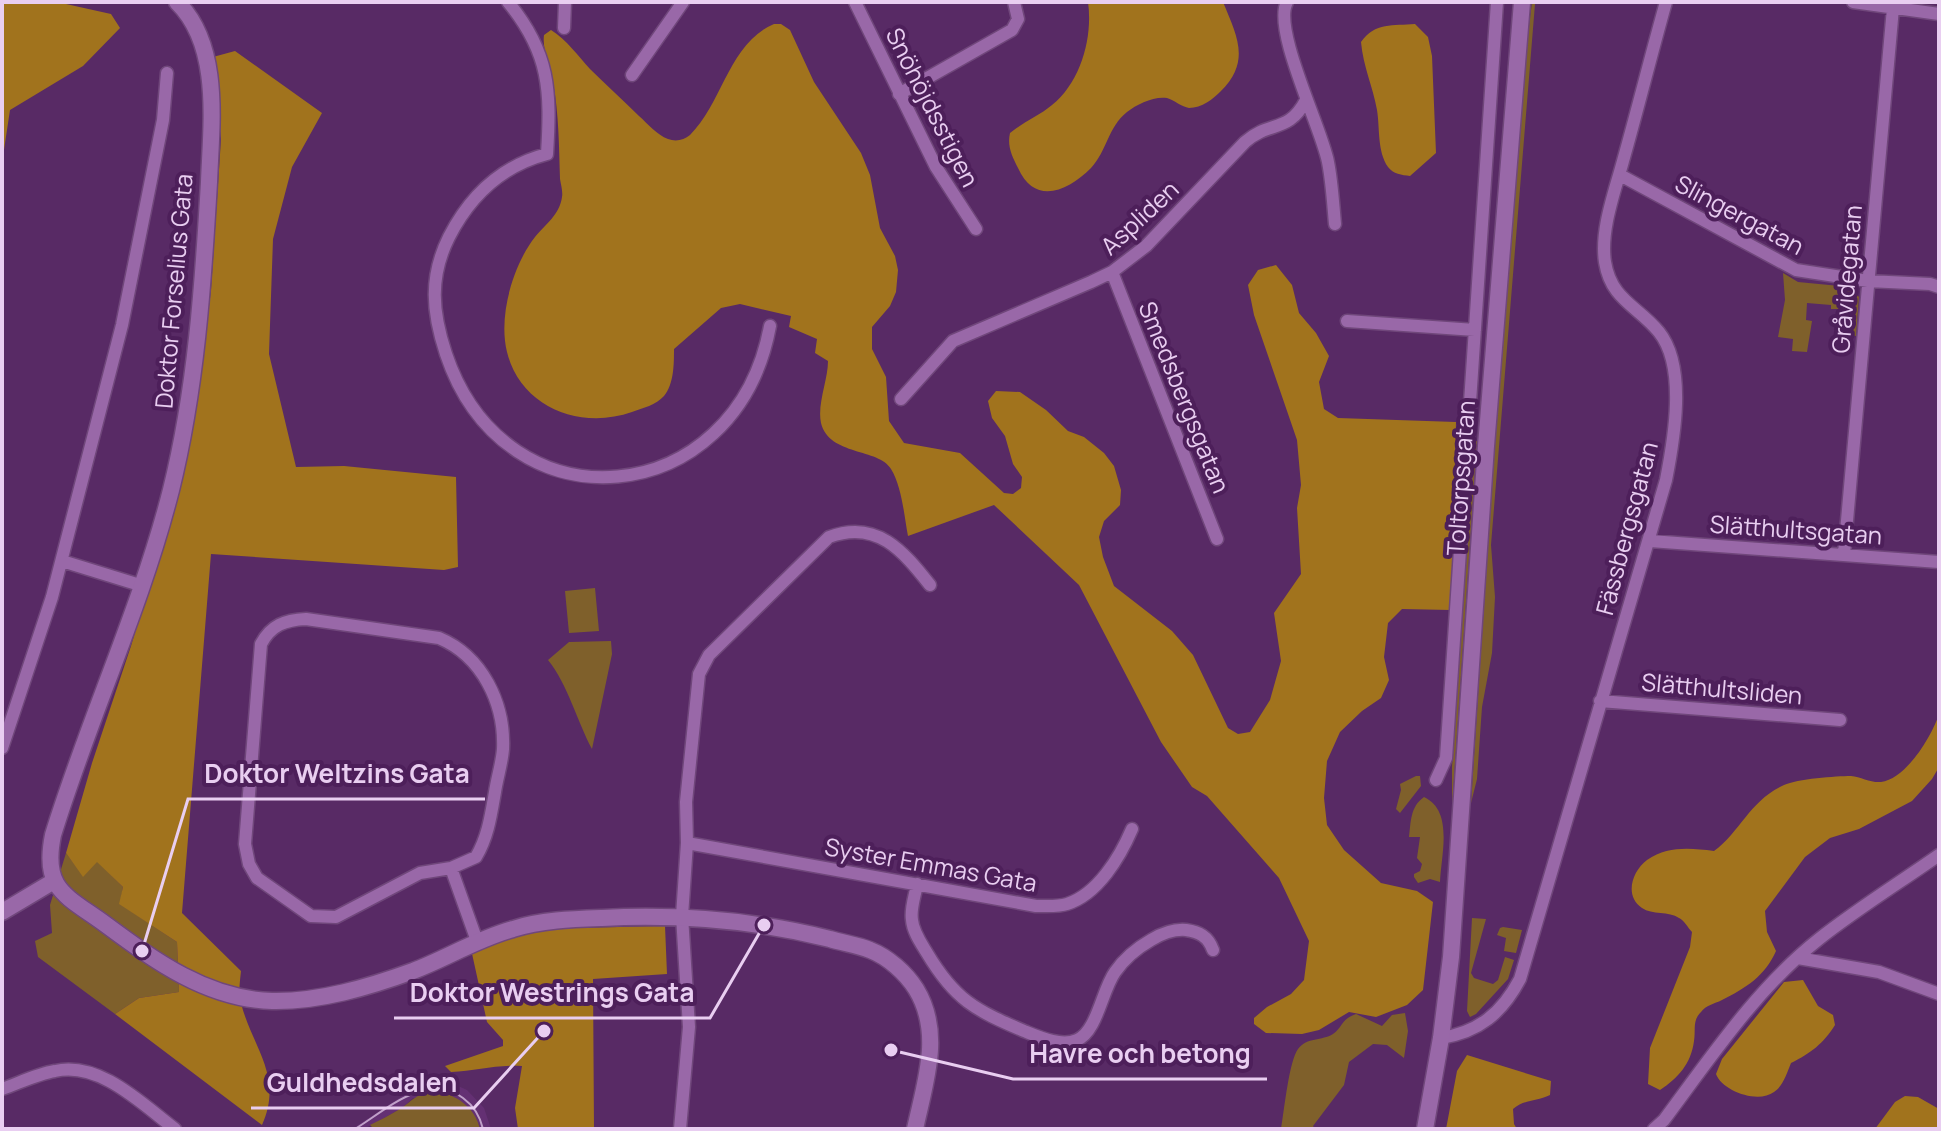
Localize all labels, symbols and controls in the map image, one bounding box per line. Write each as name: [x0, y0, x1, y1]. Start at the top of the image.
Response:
street label: Snöhöjdsstigen: [879, 22, 987, 192]
street label: Slingergatan: [1670, 166, 1810, 262]
street label: Doktor Forselius Gata: [146, 172, 200, 410]
street label: Aspliden: [1093, 172, 1185, 262]
street label: Gråvidegatan: [1823, 203, 1869, 355]
street label: Smedsbergsgatan: [1132, 296, 1238, 498]
street label: Toltorpsgatan: [1438, 399, 1482, 557]
street label: Fässbergsgatan: [1587, 438, 1665, 618]
street label: Slätthultsgatan: [1709, 507, 1883, 551]
street label: Slätthultsliden: [1640, 665, 1804, 711]
callout: Doktor Weltzins Gata: [188, 749, 485, 799]
text: Doktor Weltzins Gata: [204, 755, 470, 791]
street label: Syster Emmas Gata: [822, 829, 1040, 899]
callout: Doktor Westrings Gata: [394, 968, 710, 1018]
text: Doktor Westrings Gata: [410, 974, 694, 1010]
callout: Havre och betong: [1013, 1029, 1267, 1079]
text: Havre och betong: [1029, 1035, 1251, 1071]
callout: Guldhedsdalen: [251, 1058, 474, 1108]
text: Guldhedsdalen: [267, 1064, 457, 1100]

